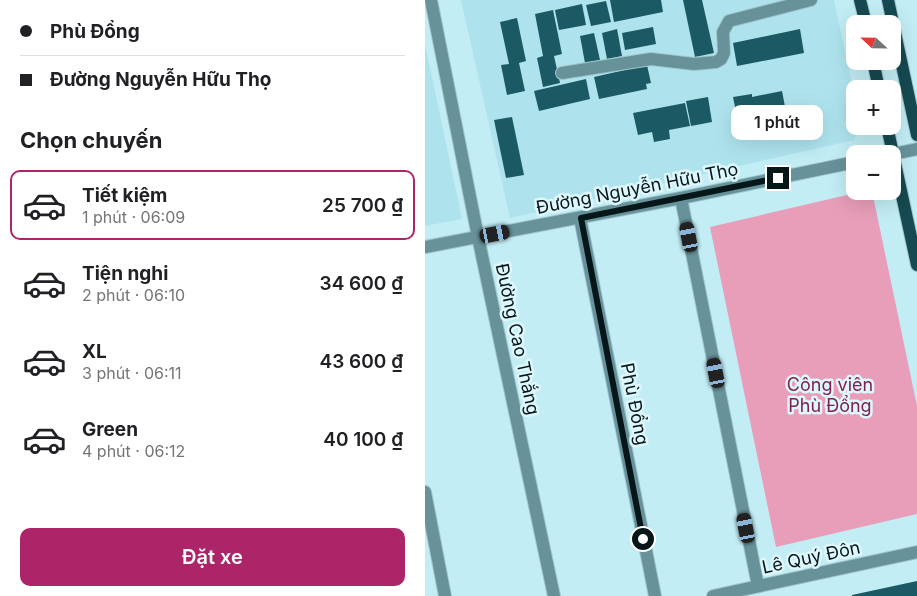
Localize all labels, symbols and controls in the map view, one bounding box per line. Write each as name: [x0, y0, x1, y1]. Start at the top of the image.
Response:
north arrow: [846, 15, 901, 70]
map controls: [846, 15, 901, 200]
text: Phù Đổng: [50, 20, 140, 43]
text: Đường Nguyễn Hữu Thọ: [50, 68, 271, 91]
button: +: [846, 80, 901, 135]
callout: 1 phút: [732, 106, 824, 140]
text: 1 phút: [754, 112, 800, 132]
text: Chọn chuyến: [20, 127, 162, 153]
button: −: [846, 145, 901, 200]
street label: Đường Nguyễn Hữu Thọ: [534, 158, 740, 218]
route end: [767, 167, 789, 189]
icon: car: [22, 183, 67, 228]
text: Tiết kiệm: [82, 184, 167, 207]
text: 25 700 ₫: [322, 194, 403, 217]
text: 1 phút · 06:09: [82, 207, 185, 227]
car: [678, 221, 699, 253]
car: [478, 224, 511, 244]
icon: car: [22, 261, 67, 306]
street label: Đường Cao Thắng: [492, 261, 544, 417]
text: Tiện nghi: [82, 262, 168, 285]
text: 34 600 ₫: [320, 272, 403, 295]
text: 2 phút · 06:10: [82, 285, 185, 305]
icon: car: [22, 339, 67, 384]
text: XL: [82, 340, 107, 363]
text: 43 600 ₫: [320, 350, 403, 373]
car: [705, 357, 726, 389]
street label: Phù Đổng: [617, 361, 653, 447]
text: 3 phút · 06:11: [82, 363, 182, 383]
park label: Công viên Phù Đổng: [787, 374, 873, 416]
icon: car: [22, 417, 67, 462]
text: Green: [82, 418, 138, 441]
text: 40 100 ₫: [323, 428, 403, 451]
text: 4 phút · 06:12: [82, 441, 185, 461]
car: [735, 512, 756, 544]
button: Đặt xe: [20, 528, 405, 586]
route start: [632, 528, 654, 550]
street label: Lê Quý Đôn: [760, 536, 862, 578]

